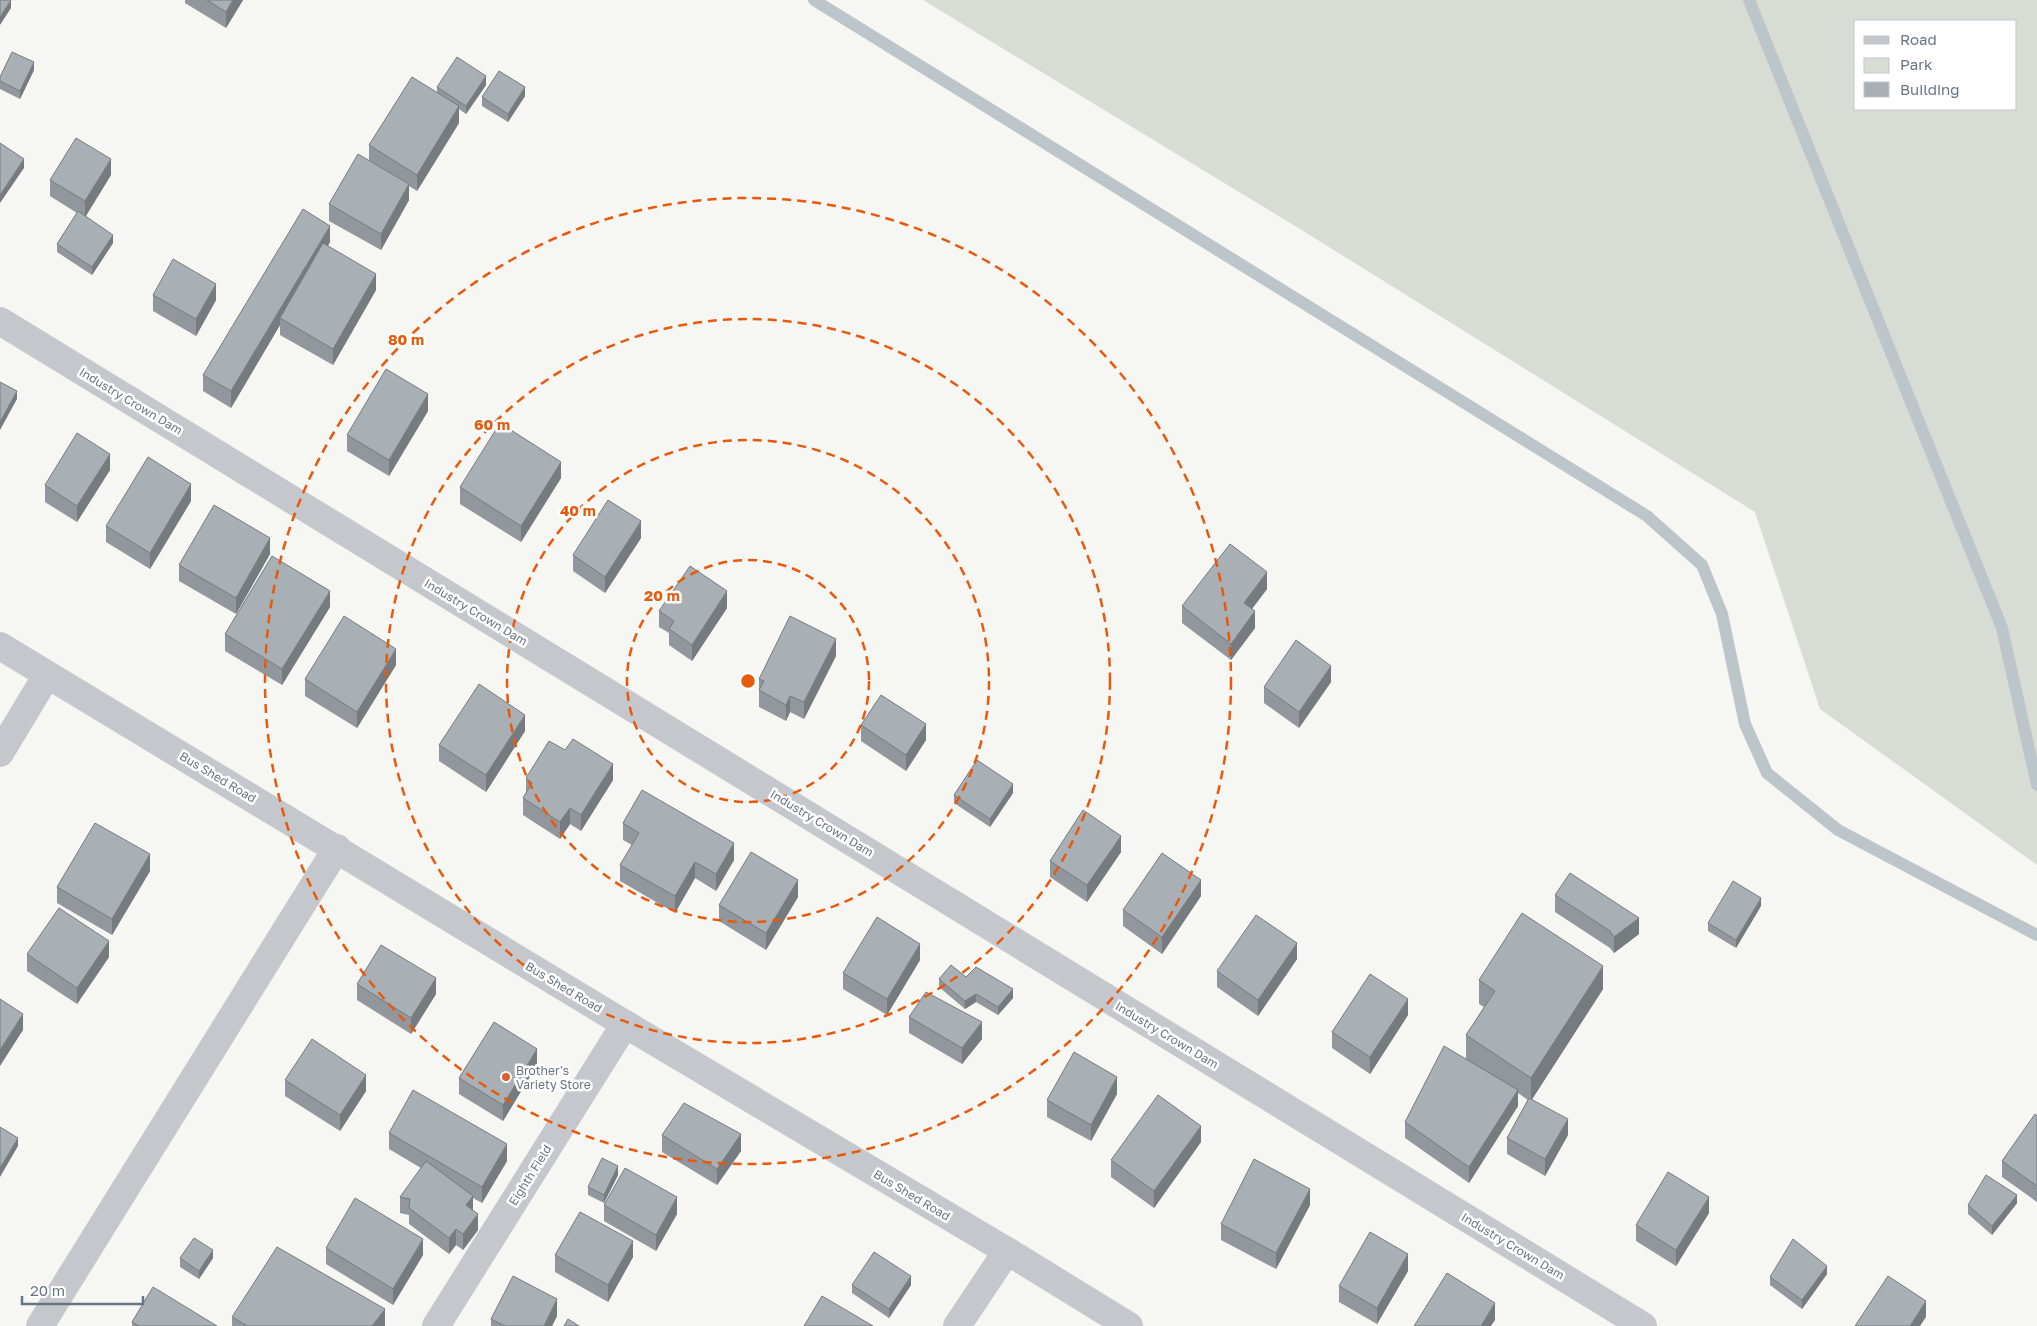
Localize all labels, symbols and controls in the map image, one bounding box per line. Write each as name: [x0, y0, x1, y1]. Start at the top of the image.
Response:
legend: [1854, 20, 2017, 110]
text: Road: [1900, 30, 1937, 48]
text: Park: [1900, 55, 1933, 73]
text: Building: [1900, 80, 1960, 98]
text: 80 m: [388, 330, 424, 348]
street label: Industry Crown Dam: [77, 364, 185, 438]
text: 60 m: [474, 415, 510, 433]
text: 40 m: [560, 501, 596, 519]
street label: Industry Crown Dam: [422, 575, 530, 649]
text: 20 m: [644, 586, 680, 604]
centre of rings: [739, 672, 757, 690]
street label: Bus Shed Road: [177, 748, 259, 806]
street label: Industry Crown Dam: [768, 786, 876, 860]
street label: Bus Shed Road: [523, 958, 605, 1016]
street label: Industry Crown Dam: [1113, 998, 1221, 1072]
place label: Brother's Variety Store: [516, 1063, 591, 1092]
marker: Brother's Variety Store: [500, 1071, 512, 1083]
street label: Eighth Field: [505, 1142, 555, 1208]
street label: Bus Shed Road: [871, 1166, 953, 1224]
street label: Industry Crown Dam: [1459, 1209, 1567, 1283]
scale bar: [22, 1274, 144, 1306]
text: 20 m: [30, 1281, 65, 1299]

